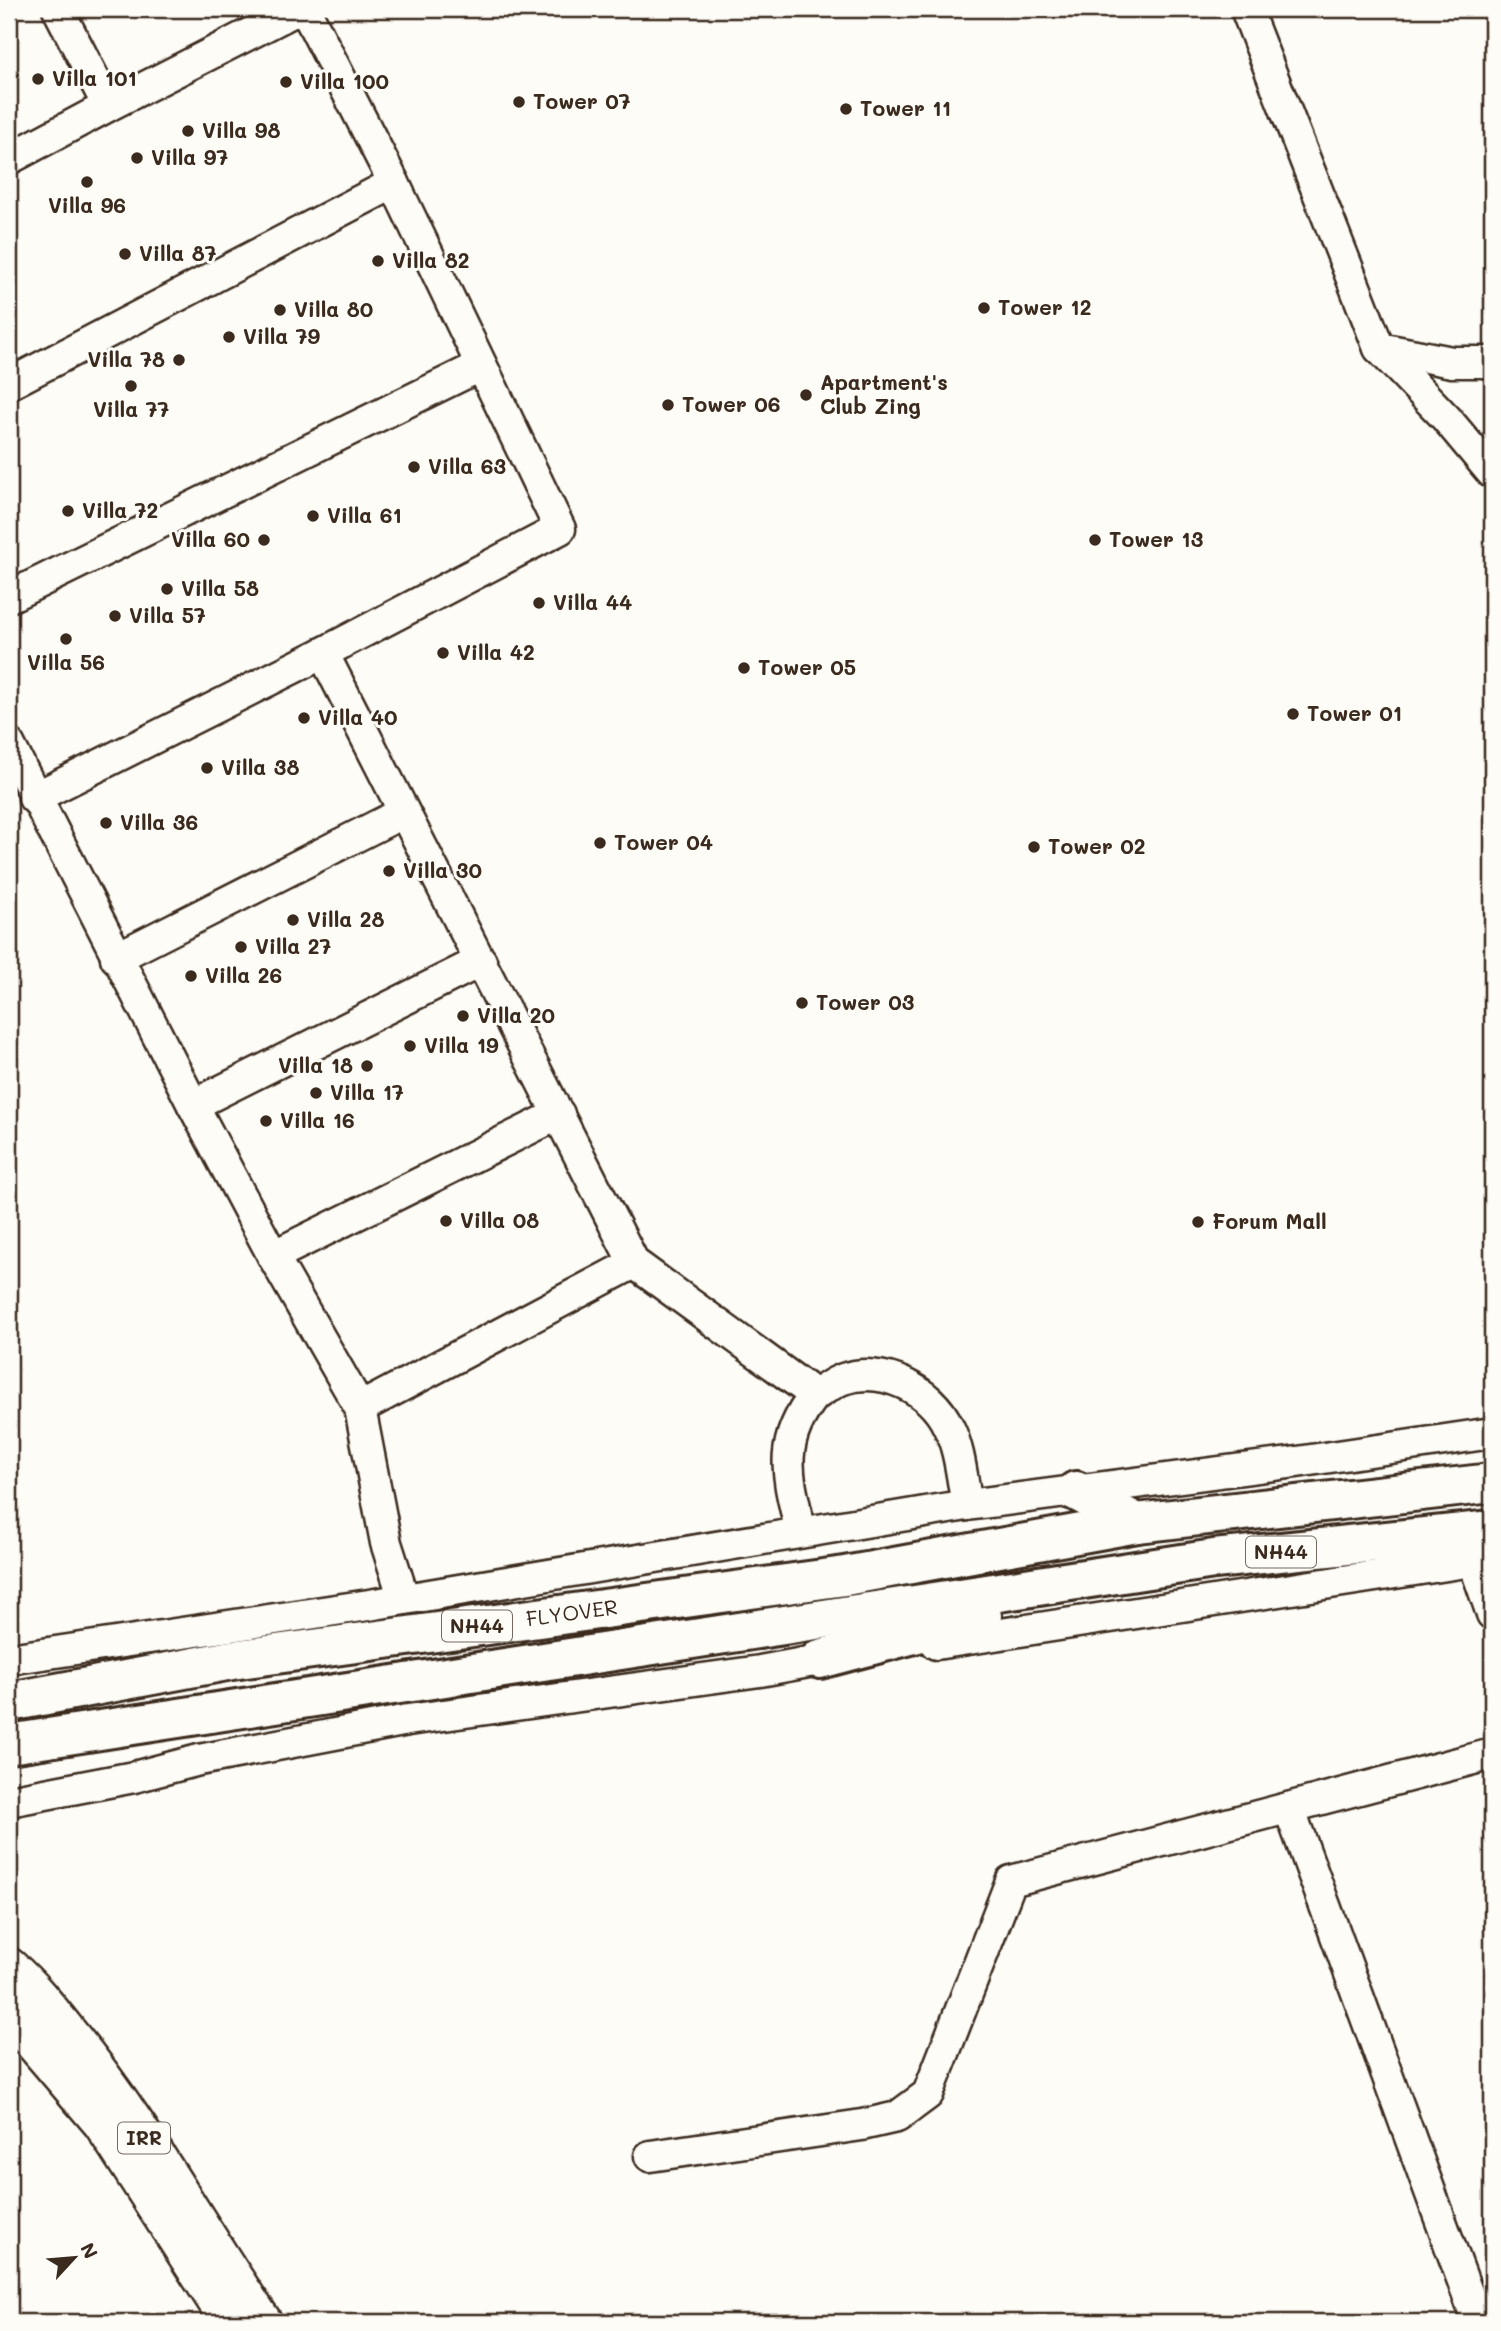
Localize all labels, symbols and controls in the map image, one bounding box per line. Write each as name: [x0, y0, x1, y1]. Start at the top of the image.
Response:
place label: Villa 101: [52, 64, 137, 91]
place label: Villa 100: [300, 67, 389, 94]
marker: Villa 101: [30, 71, 46, 87]
marker: Villa 100: [278, 74, 294, 90]
place label: Tower 07: [533, 87, 631, 114]
marker: Tower 07: [511, 94, 527, 110]
place label: Tower 11: [860, 94, 951, 121]
marker: Tower 11: [838, 101, 854, 117]
place label: Villa 98: [202, 116, 280, 143]
marker: Villa 98: [180, 123, 196, 139]
place label: Villa 97: [151, 143, 228, 170]
marker: Villa 97: [129, 150, 145, 166]
marker: Villa 96: [79, 174, 95, 190]
place label: Villa 96: [48, 191, 126, 218]
place label: Villa 87: [139, 239, 217, 266]
marker: Villa 87: [117, 246, 133, 262]
place label: Villa 82: [392, 246, 470, 273]
marker: Villa 82: [370, 253, 386, 269]
place label: Tower 12: [998, 293, 1091, 320]
place label: Villa 80: [294, 295, 373, 322]
marker: Tower 12: [976, 300, 992, 316]
marker: Villa 80: [272, 302, 288, 318]
place label: Villa 79: [243, 322, 320, 349]
marker: Villa 79: [221, 329, 237, 345]
place label: Villa 78: [87, 345, 165, 372]
marker: Villa 78: [171, 352, 187, 368]
place label: Apartment's Club Zing: [820, 368, 948, 419]
marker: Villa 77: [123, 378, 139, 394]
marker: Apartment's Club Zing: [798, 387, 814, 403]
place label: Tower 06: [682, 390, 781, 417]
place label: Villa 77: [93, 395, 169, 422]
marker: Tower 06: [660, 397, 676, 413]
place label: Villa 63: [428, 452, 506, 479]
marker: Villa 63: [406, 459, 422, 475]
place label: Villa 72: [82, 496, 158, 523]
place label: Villa 61: [327, 501, 402, 528]
marker: Villa 72: [60, 503, 76, 519]
marker: Villa 61: [305, 508, 321, 524]
place label: Villa 60: [171, 525, 250, 552]
place label: Tower 13: [1109, 525, 1203, 552]
marker: Villa 60: [256, 532, 272, 548]
marker: Tower 13: [1087, 532, 1103, 548]
place label: Villa 58: [181, 574, 259, 601]
marker: Villa 58: [159, 581, 175, 597]
place label: Villa 44: [553, 588, 632, 615]
marker: Villa 44: [531, 595, 547, 611]
place label: Villa 57: [129, 601, 206, 628]
marker: Villa 57: [107, 608, 123, 624]
marker: Villa 56: [58, 631, 74, 647]
place label: Villa 42: [457, 638, 535, 665]
marker: Villa 42: [435, 645, 451, 661]
place label: Villa 56: [27, 648, 105, 675]
place label: Tower 05: [758, 653, 856, 680]
marker: Tower 05: [736, 660, 752, 676]
place label: Tower 01: [1307, 699, 1402, 726]
place label: Villa 40: [318, 703, 398, 730]
marker: Tower 01: [1285, 706, 1301, 722]
marker: Villa 40: [296, 710, 312, 726]
place label: Villa 38: [221, 753, 299, 780]
marker: Villa 38: [199, 760, 215, 776]
place label: Villa 36: [120, 808, 198, 835]
marker: Villa 36: [98, 815, 114, 831]
place label: Tower 04: [614, 828, 713, 855]
place label: Tower 02: [1048, 832, 1146, 859]
marker: Tower 04: [592, 835, 608, 851]
marker: Tower 02: [1026, 839, 1042, 855]
place label: Villa 30: [403, 856, 482, 883]
marker: Villa 30: [381, 863, 397, 879]
place label: Villa 28: [307, 905, 385, 932]
marker: Villa 28: [285, 912, 301, 928]
place label: Villa 27: [255, 932, 332, 959]
marker: Villa 27: [233, 939, 249, 955]
place label: Villa 26: [205, 961, 282, 988]
marker: Villa 26: [183, 968, 199, 984]
place label: Tower 03: [816, 988, 914, 1015]
marker: Tower 03: [794, 995, 810, 1011]
place label: Villa 20: [477, 1001, 555, 1028]
marker: Villa 20: [455, 1008, 471, 1024]
place label: Villa 19: [424, 1031, 499, 1058]
marker: Villa 19: [402, 1038, 418, 1054]
place label: Villa 18: [278, 1051, 353, 1078]
marker: Villa 18: [359, 1058, 375, 1074]
place label: Villa 17: [330, 1078, 404, 1105]
marker: Villa 17: [308, 1085, 324, 1101]
place label: Villa 16: [280, 1106, 355, 1133]
marker: Villa 16: [258, 1113, 274, 1129]
place label: Villa 08: [460, 1206, 539, 1233]
place label: Forum Mall: [1212, 1207, 1327, 1234]
marker: Villa 08: [438, 1213, 454, 1229]
marker: Forum Mall: [1190, 1214, 1206, 1230]
road number: NH44: [1246, 1536, 1316, 1568]
street label: FLYOVER: [524, 1592, 619, 1632]
road number: NH44: [442, 1610, 512, 1642]
road number: IRR: [118, 2122, 170, 2154]
north arrow: [38, 2222, 108, 2292]
text: N: [75, 2238, 104, 2262]

